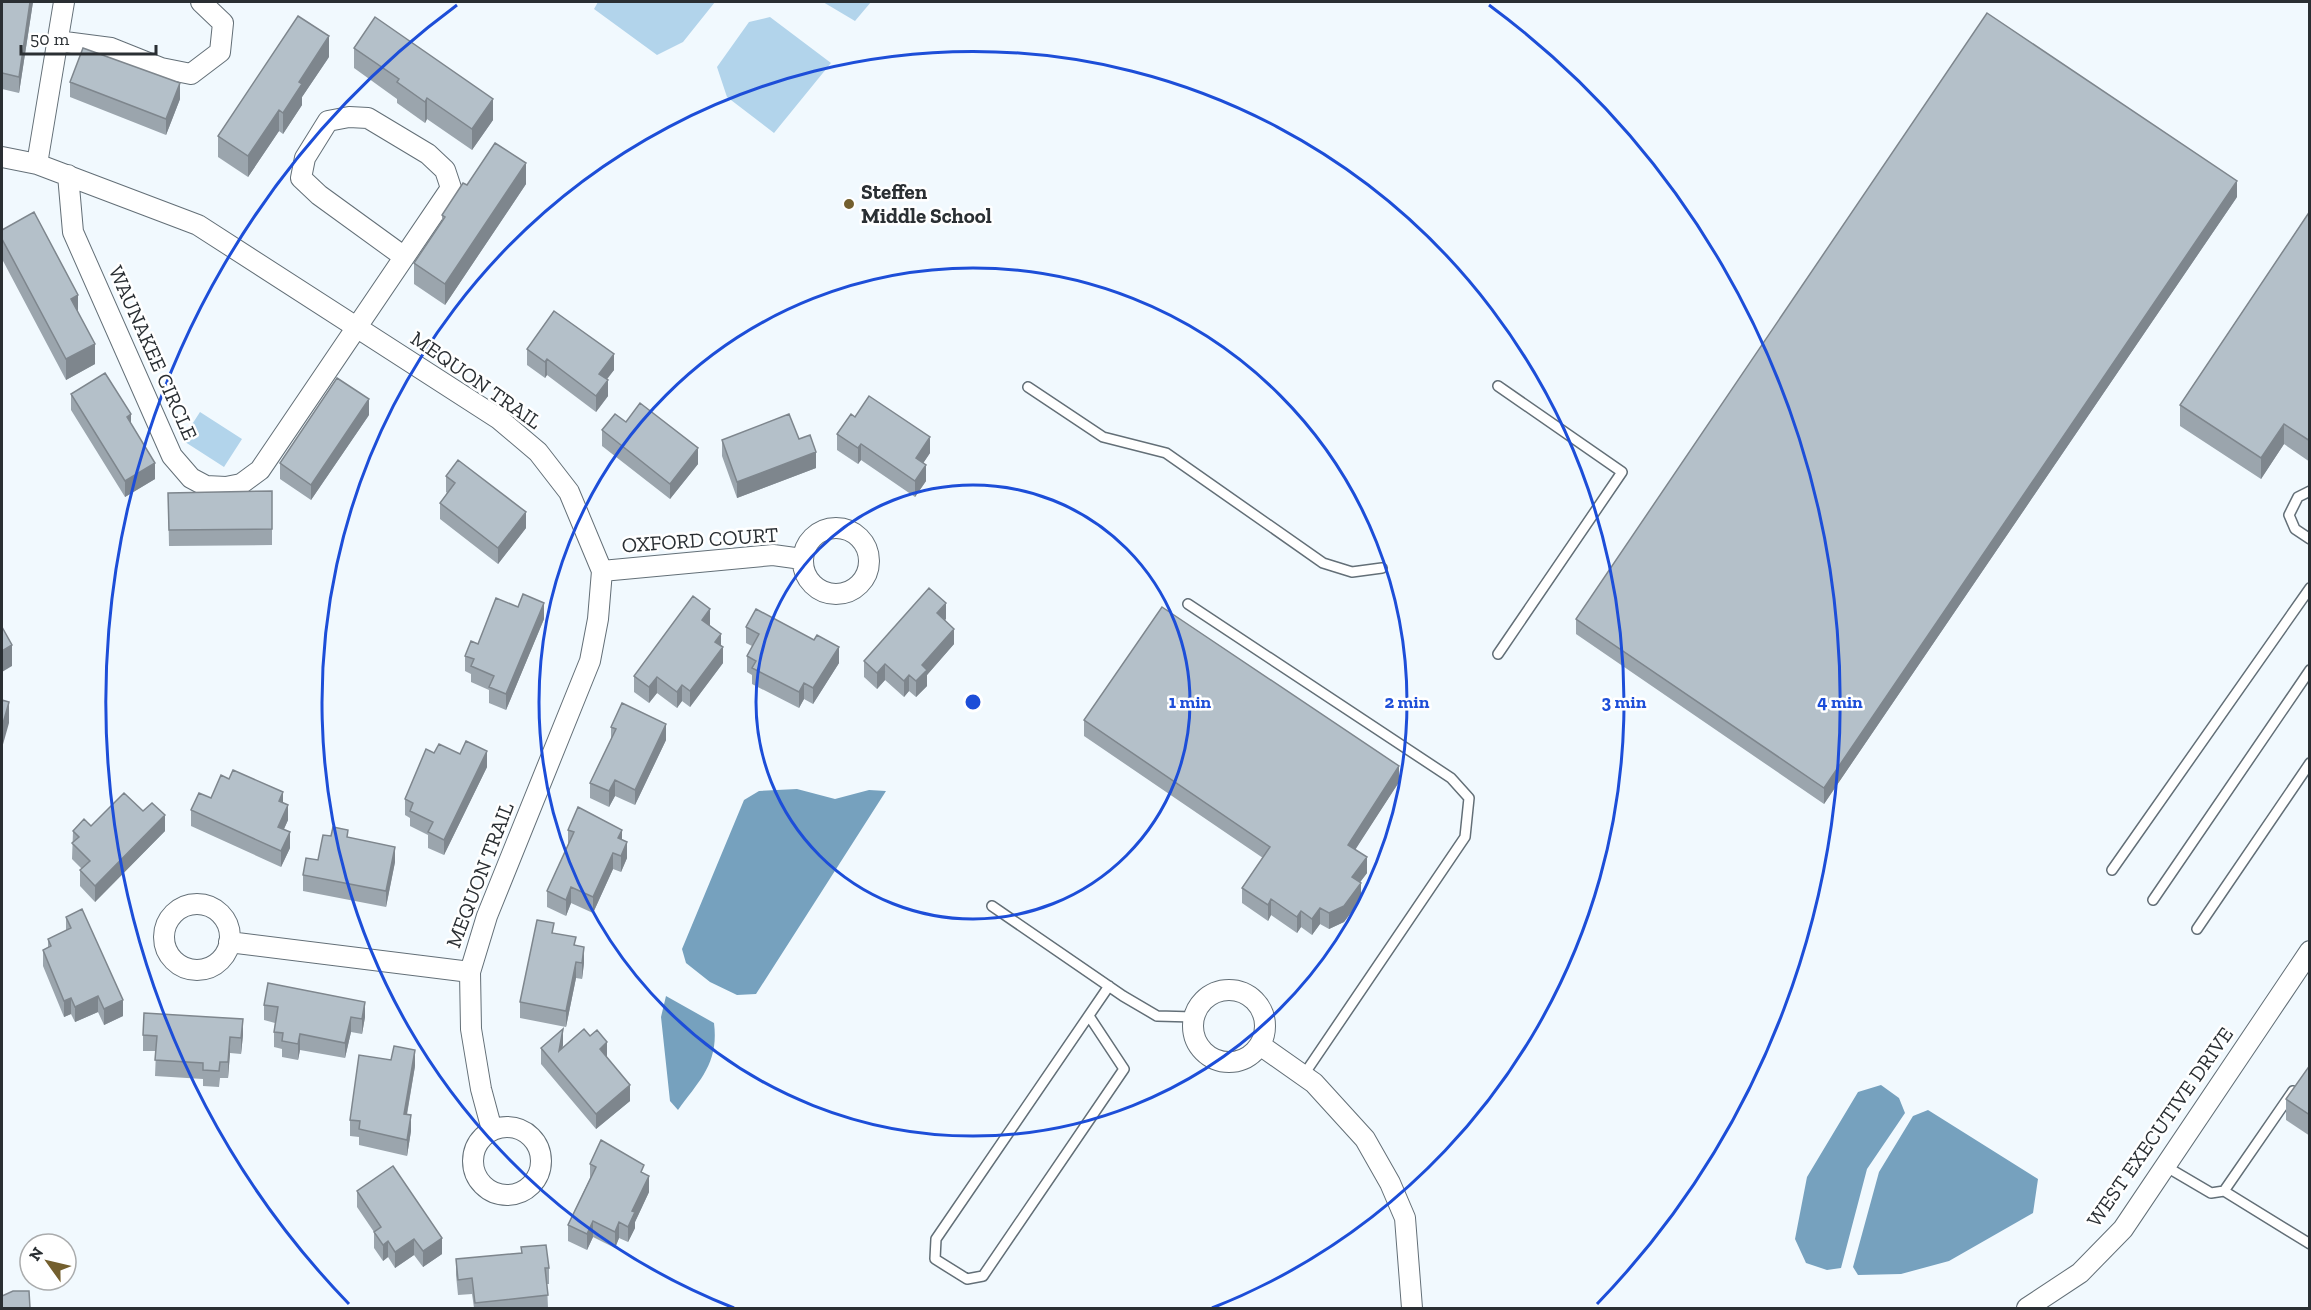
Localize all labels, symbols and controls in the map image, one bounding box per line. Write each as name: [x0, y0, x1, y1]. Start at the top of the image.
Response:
scale bar: [21, 18, 156, 56]
text: 50 m: [30, 28, 70, 50]
place label: Steffen Middle School: [861, 179, 992, 228]
marker: Steffen Middle School: [842, 197, 856, 211]
street label: WAUNAKEE CIRCLE: [104, 262, 203, 444]
street label: MEQUON TRAIL: [406, 325, 547, 434]
street label: OXFORD COURT: [621, 522, 779, 557]
text: 1 min: [1169, 691, 1212, 713]
text: 2 min: [1385, 691, 1430, 713]
text: 3 min: [1602, 691, 1647, 713]
text: 4 min: [1817, 691, 1863, 713]
centre of rings: [963, 692, 983, 712]
street label: MEQUON TRAIL: [440, 798, 519, 951]
street label: WEST EXECUTIVE DRIVE: [2081, 1022, 2238, 1231]
north arrow: [18, 1232, 78, 1292]
text: N: [25, 1244, 47, 1264]

